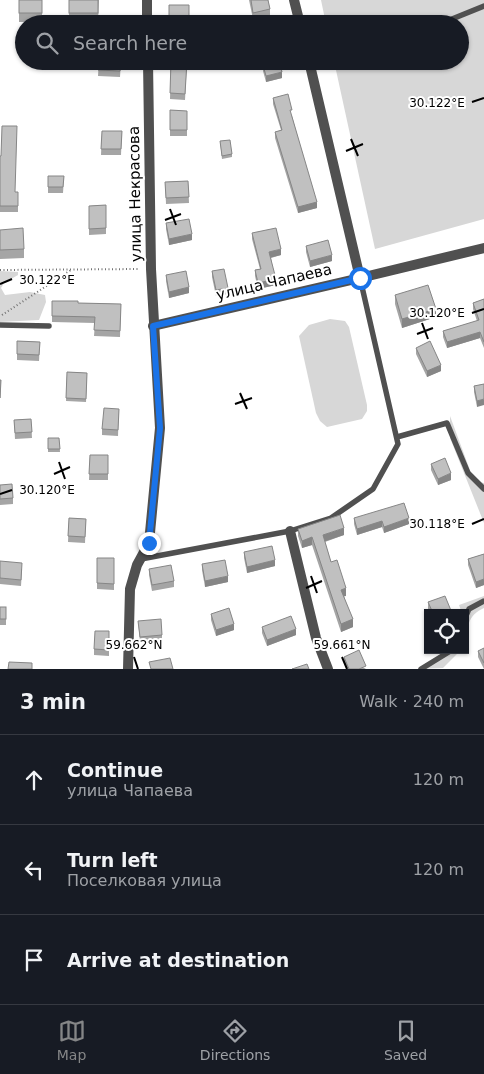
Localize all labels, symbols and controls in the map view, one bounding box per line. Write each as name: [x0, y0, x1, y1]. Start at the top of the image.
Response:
search box: [15, 15, 469, 70]
icon: search: [33, 29, 61, 57]
text: Search here: [73, 32, 187, 54]
text: 30.122°E: [409, 96, 465, 110]
street label: улица Некрасова: [125, 126, 145, 262]
street label: улица Чапаева: [214, 260, 334, 304]
route start: [349, 267, 372, 290]
text: 30.122°E: [19, 273, 75, 287]
text: 30.120°E: [409, 306, 465, 320]
text: 30.120°E: [19, 483, 75, 497]
text: 30.118°E: [409, 517, 465, 531]
route end: [138, 532, 161, 555]
map controls: [424, 609, 469, 654]
button: locate: [424, 609, 469, 654]
text: 59.662°N: [106, 638, 162, 652]
text: 59.661°N: [314, 638, 370, 652]
text: 3 min: [20, 690, 86, 714]
text: Walk · 240 m: [359, 692, 464, 711]
text: Continue: [67, 759, 163, 781]
icon: ahead: [20, 766, 48, 794]
text: 120 m: [413, 770, 464, 789]
text: улица Чапаева: [67, 781, 193, 800]
text: Turn left: [67, 849, 158, 871]
icon: left: [20, 856, 48, 884]
text: 120 m: [413, 860, 464, 879]
text: Поселковая улица: [67, 871, 222, 890]
icon: arrive: [20, 946, 48, 974]
text: Arrive at destination: [67, 949, 289, 971]
tab: Map: [57, 1017, 86, 1063]
tab: Directions: [200, 1017, 270, 1063]
tab: Saved: [384, 1017, 427, 1063]

